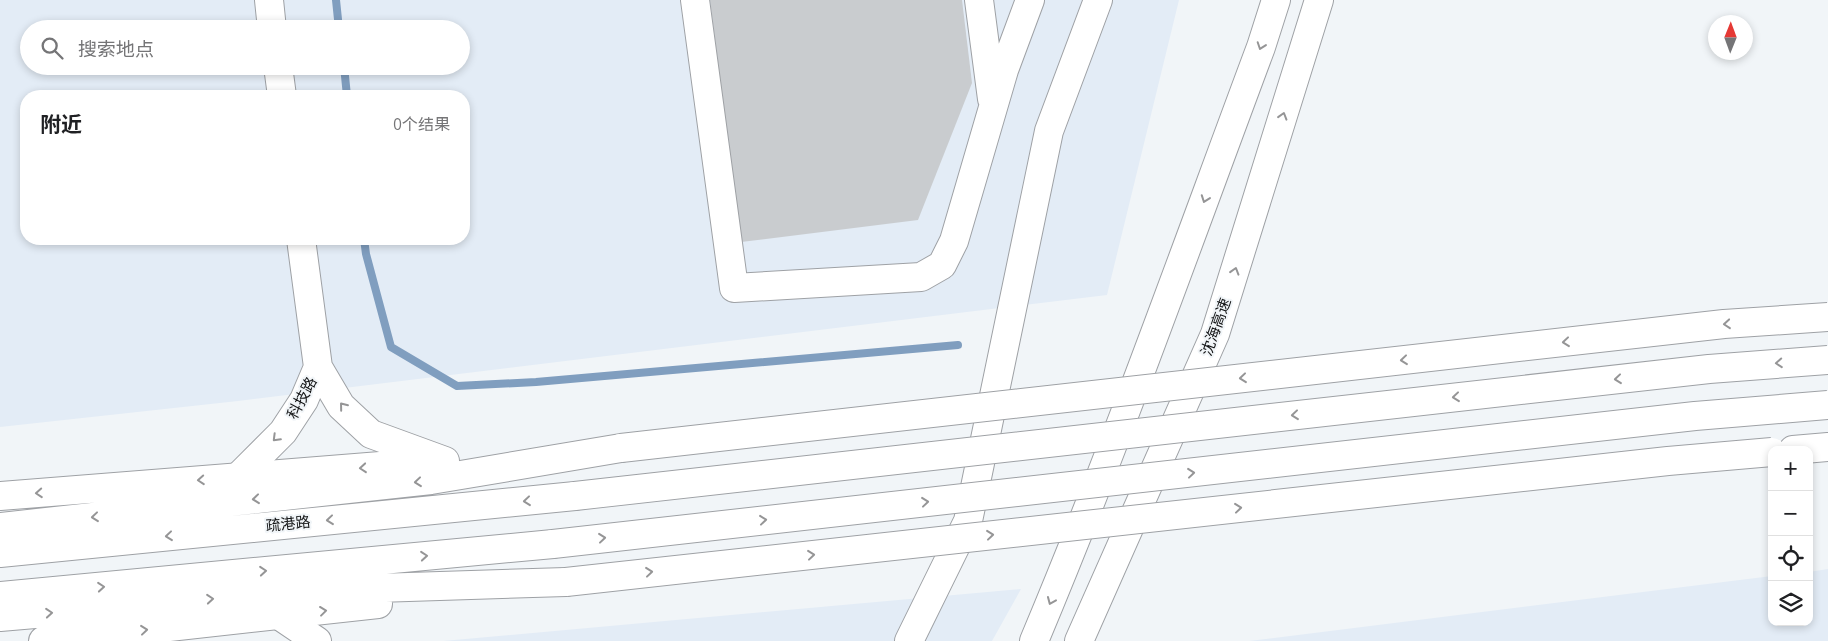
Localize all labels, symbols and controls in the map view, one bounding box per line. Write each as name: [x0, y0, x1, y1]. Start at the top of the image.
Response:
north arrow: [1708, 15, 1753, 60]
search box: [20, 20, 470, 75]
icon: search: [38, 34, 66, 62]
text: 搜索地点: [78, 38, 154, 60]
one-way arrow: [1257, 42, 1267, 50]
text: 附近: [40, 112, 82, 136]
one-way arrow: [1278, 112, 1288, 121]
text: 0个结果: [393, 115, 450, 133]
one-way arrow: [1201, 194, 1211, 203]
one-way arrow: [1229, 267, 1239, 276]
street label: 沈海高速: [1197, 296, 1234, 358]
one-way arrow: [1723, 318, 1731, 329]
one-way arrow: [1561, 336, 1569, 347]
one-way arrow: [1400, 354, 1408, 365]
one-way arrow: [1775, 358, 1783, 369]
one-way arrow: [1238, 372, 1246, 383]
one-way arrow: [1613, 373, 1621, 384]
street label: 科技路: [283, 374, 320, 422]
one-way arrow: [1452, 391, 1460, 402]
one-way arrow: [340, 403, 348, 412]
one-way arrow: [1290, 409, 1298, 420]
one-way arrow: [273, 433, 282, 442]
map controls: [1768, 446, 1813, 626]
button: +: [1768, 446, 1813, 491]
one-way arrow: [359, 462, 367, 473]
one-way arrow: [1187, 468, 1195, 479]
one-way arrow: [197, 475, 205, 486]
one-way arrow: [414, 476, 422, 487]
one-way arrow: [35, 487, 43, 498]
button: −: [1768, 491, 1813, 536]
one-way arrow: [252, 493, 260, 504]
one-way arrow: [523, 495, 531, 506]
one-way arrow: [921, 497, 929, 508]
one-way arrow: [1235, 503, 1243, 514]
one-way arrow: [91, 511, 99, 522]
street label: 疏港路: [265, 513, 311, 534]
one-way arrow: [326, 514, 334, 525]
one-way arrow: [760, 515, 768, 526]
one-way arrow: [164, 530, 172, 541]
one-way arrow: [986, 530, 994, 541]
one-way arrow: [598, 533, 606, 544]
button: locate: [1768, 536, 1813, 581]
one-way arrow: [807, 550, 815, 561]
one-way arrow: [421, 551, 429, 562]
one-way arrow: [259, 566, 267, 577]
one-way arrow: [646, 567, 654, 578]
one-way arrow: [97, 581, 105, 592]
button: layers: [1768, 581, 1813, 626]
one-way arrow: [207, 594, 215, 605]
one-way arrow: [1047, 596, 1057, 605]
one-way arrow: [319, 606, 327, 617]
one-way arrow: [45, 608, 53, 619]
one-way arrow: [140, 625, 148, 636]

